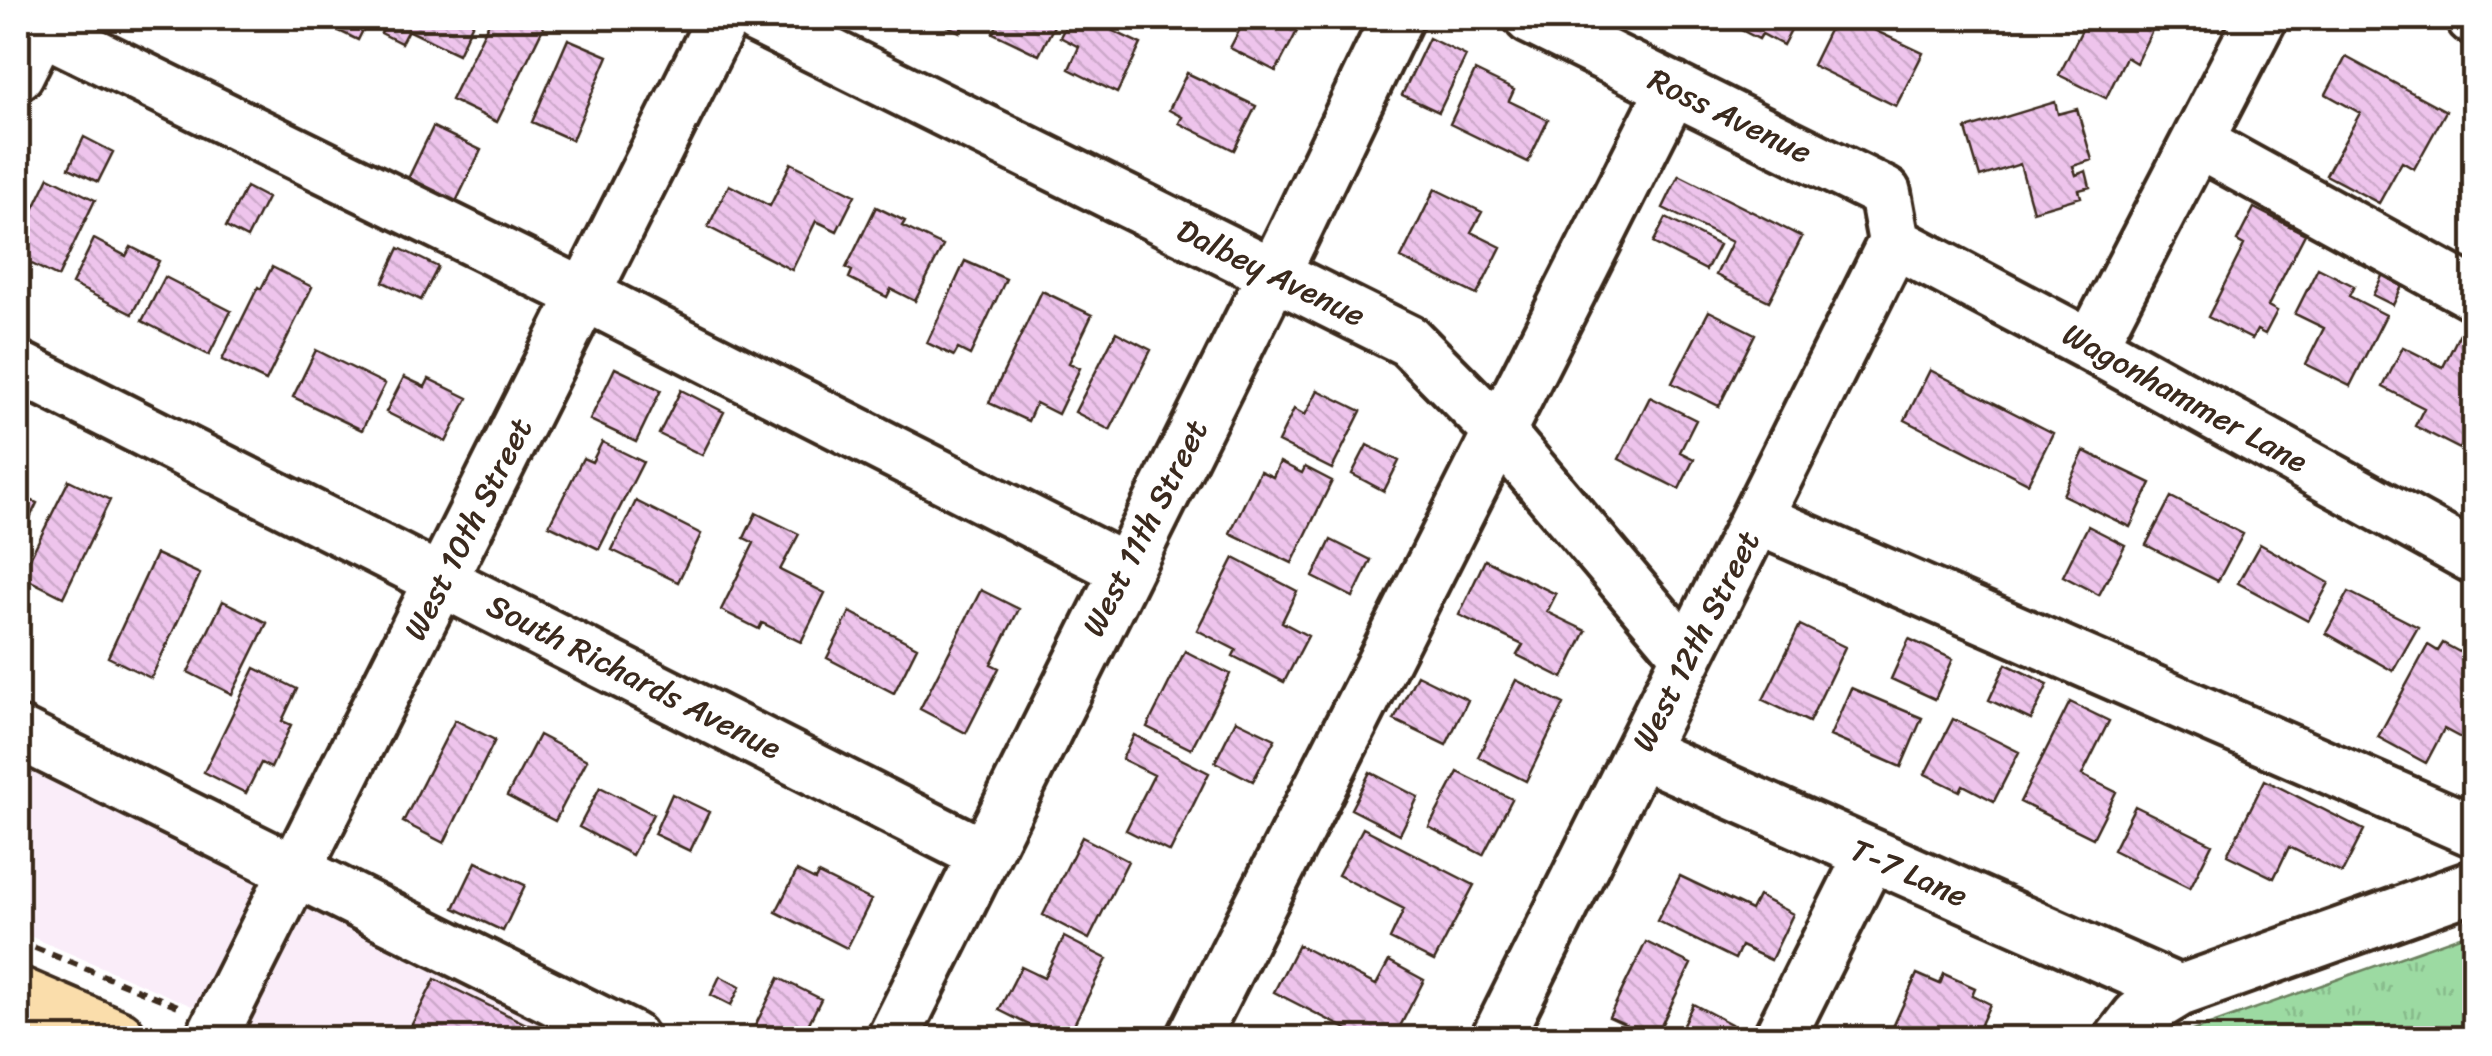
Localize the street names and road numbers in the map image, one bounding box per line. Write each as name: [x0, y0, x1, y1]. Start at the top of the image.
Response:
street label: Ross Avenue: [1638, 52, 1822, 180]
street label: Dalbey Avenue: [1167, 203, 1375, 343]
street label: Wagonhammer Lane: [2051, 307, 2319, 489]
street label: West 10th Street: [387, 407, 549, 651]
street label: West 11th Street: [1066, 409, 1224, 647]
street label: West 12th Street: [1616, 520, 1776, 762]
street label: South Richards Avenue: [476, 578, 792, 776]
street label: T-7 Lane: [1841, 822, 1977, 924]

